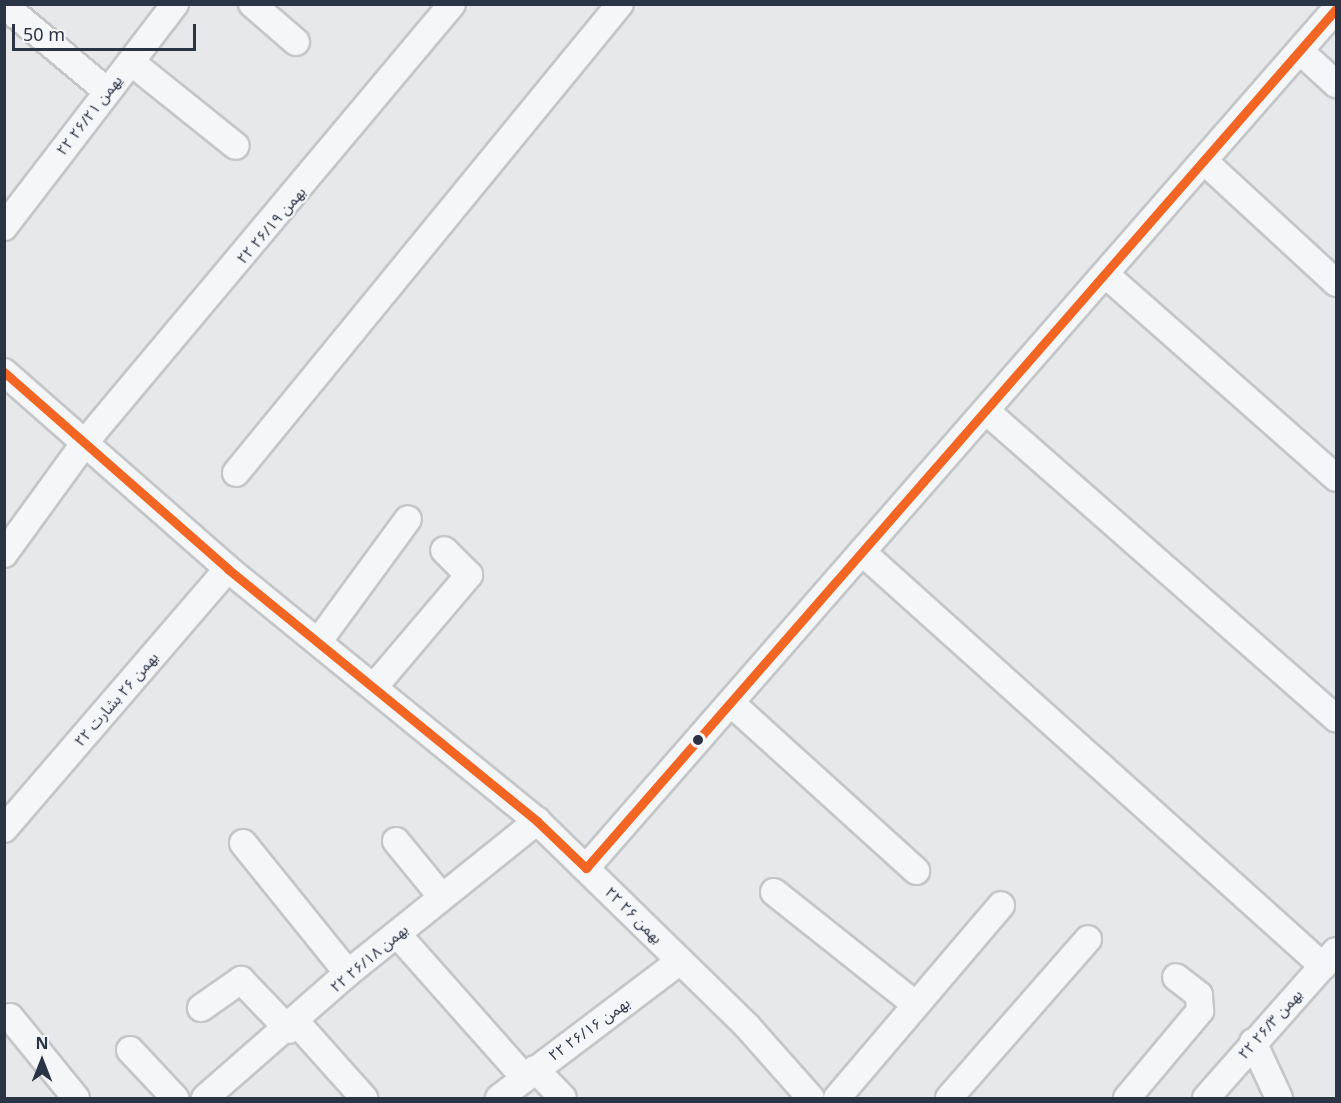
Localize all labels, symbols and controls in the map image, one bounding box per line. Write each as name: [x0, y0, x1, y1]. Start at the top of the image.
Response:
scale bar: [15, 12, 200, 50]
text: 50 m: [23, 22, 65, 46]
street label: ۲۲ یهمن ۲۶/۲۱: [52, 71, 126, 159]
street label: ۲۲ بهمن ۲۶/۱۹: [233, 183, 309, 267]
street label: بهمن ۲۶ بشارت ۲۲: [70, 648, 162, 750]
unlabelled marker: [692, 734, 704, 746]
street label: ۲۲ بهمن ۲۶: [602, 883, 666, 947]
street label: ۲۲ بهمن ۲۶/۱۸: [326, 920, 412, 996]
street label: ۲۲ بهمن ۲۶/۳: [1234, 985, 1306, 1063]
street label: ۲۲ بهمن ۲۶/۱۶: [545, 993, 633, 1065]
north arrow: [12, 1031, 72, 1091]
text: N: [35, 1032, 49, 1054]

